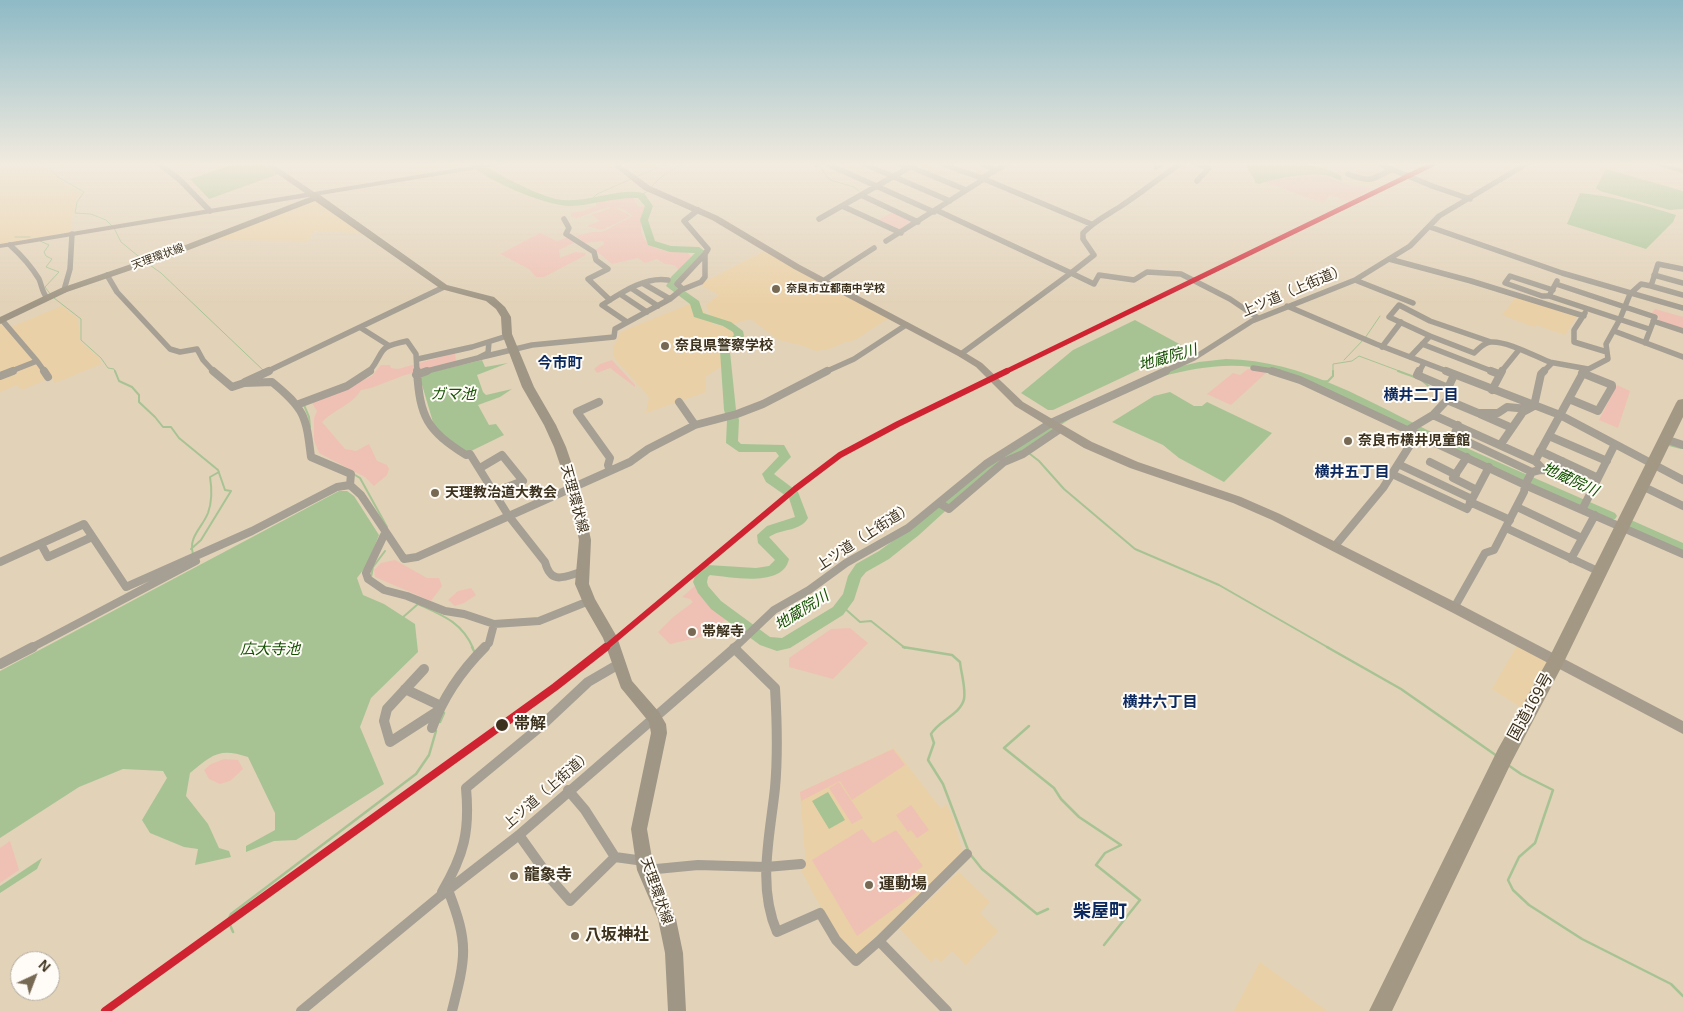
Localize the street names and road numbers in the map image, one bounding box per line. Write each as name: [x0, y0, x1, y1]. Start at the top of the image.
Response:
street label: 天理環状線: [130, 241, 186, 273]
street label: 上ツ道（上街道）: [1239, 261, 1349, 321]
street label: 天理環状線: [557, 463, 591, 535]
street label: 上ツ道（上街道）: [813, 499, 917, 575]
street label: 国道169号: [1504, 670, 1558, 744]
street label: 上ツ道（上街道）: [500, 747, 596, 833]
street label: 天理環状線: [637, 855, 675, 927]

